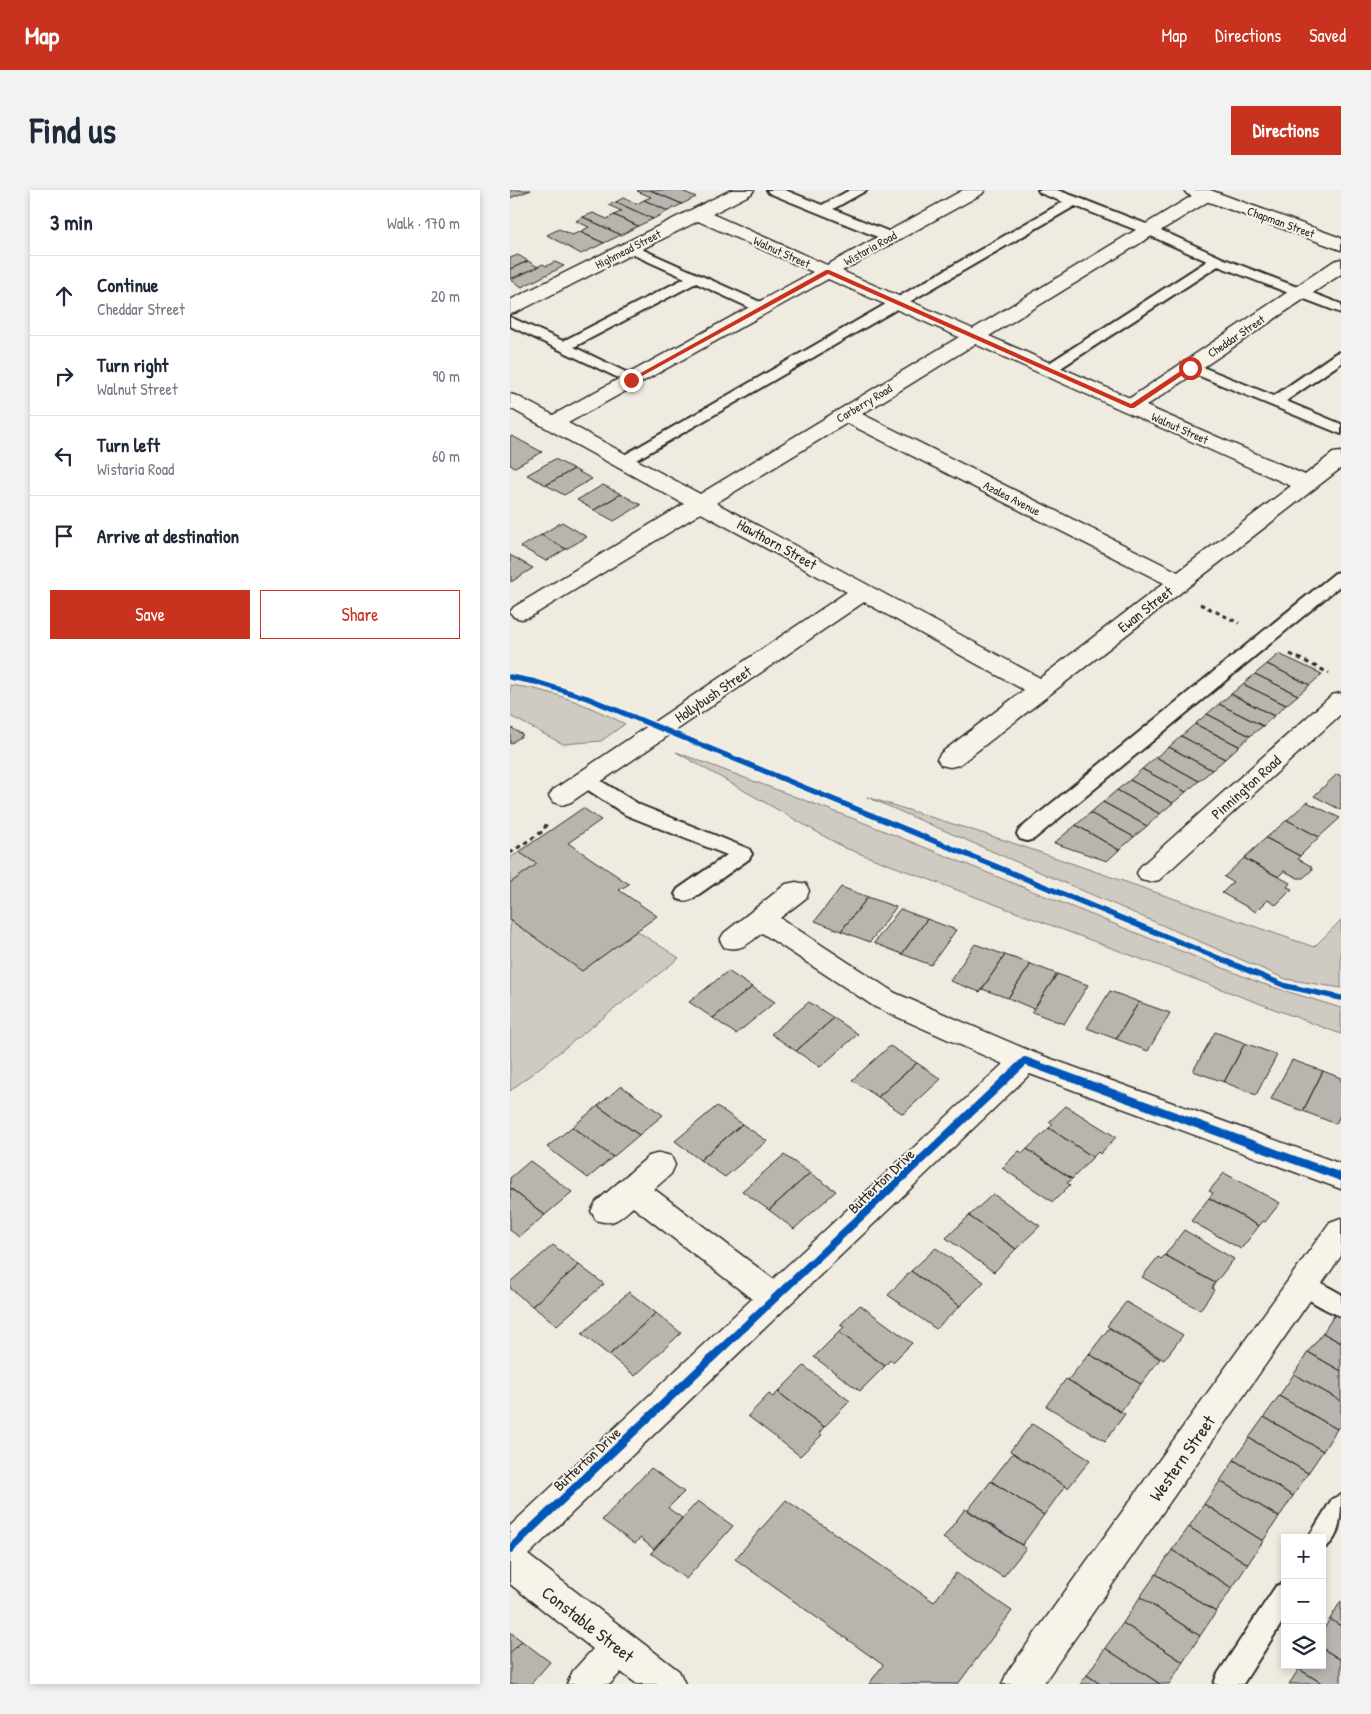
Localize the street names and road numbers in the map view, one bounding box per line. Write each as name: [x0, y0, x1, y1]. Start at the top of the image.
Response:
street label: Chapman Street: [1245, 202, 1318, 242]
street label: Highmead Street: [592, 225, 665, 273]
street label: Wistaria Road: [841, 226, 900, 269]
street label: Walnut Street: [751, 232, 814, 272]
street label: Cheddar Street: [1204, 310, 1269, 361]
street label: Carberry Road: [833, 379, 895, 426]
street label: Walnut Street: [1149, 408, 1212, 448]
street label: Azalea Avenue: [981, 476, 1043, 520]
street label: Hawthorn Street: [733, 513, 821, 575]
street label: Ewan Street: [1113, 580, 1178, 637]
street label: Hollybush Street: [670, 660, 756, 727]
street label: Pinnington Road: [1207, 750, 1285, 824]
street label: Butterton Drive: [843, 1144, 919, 1218]
street label: Western Street: [1143, 1409, 1221, 1506]
street label: Butterton Drive: [549, 1422, 625, 1496]
street label: Constable Street: [537, 1580, 640, 1668]

